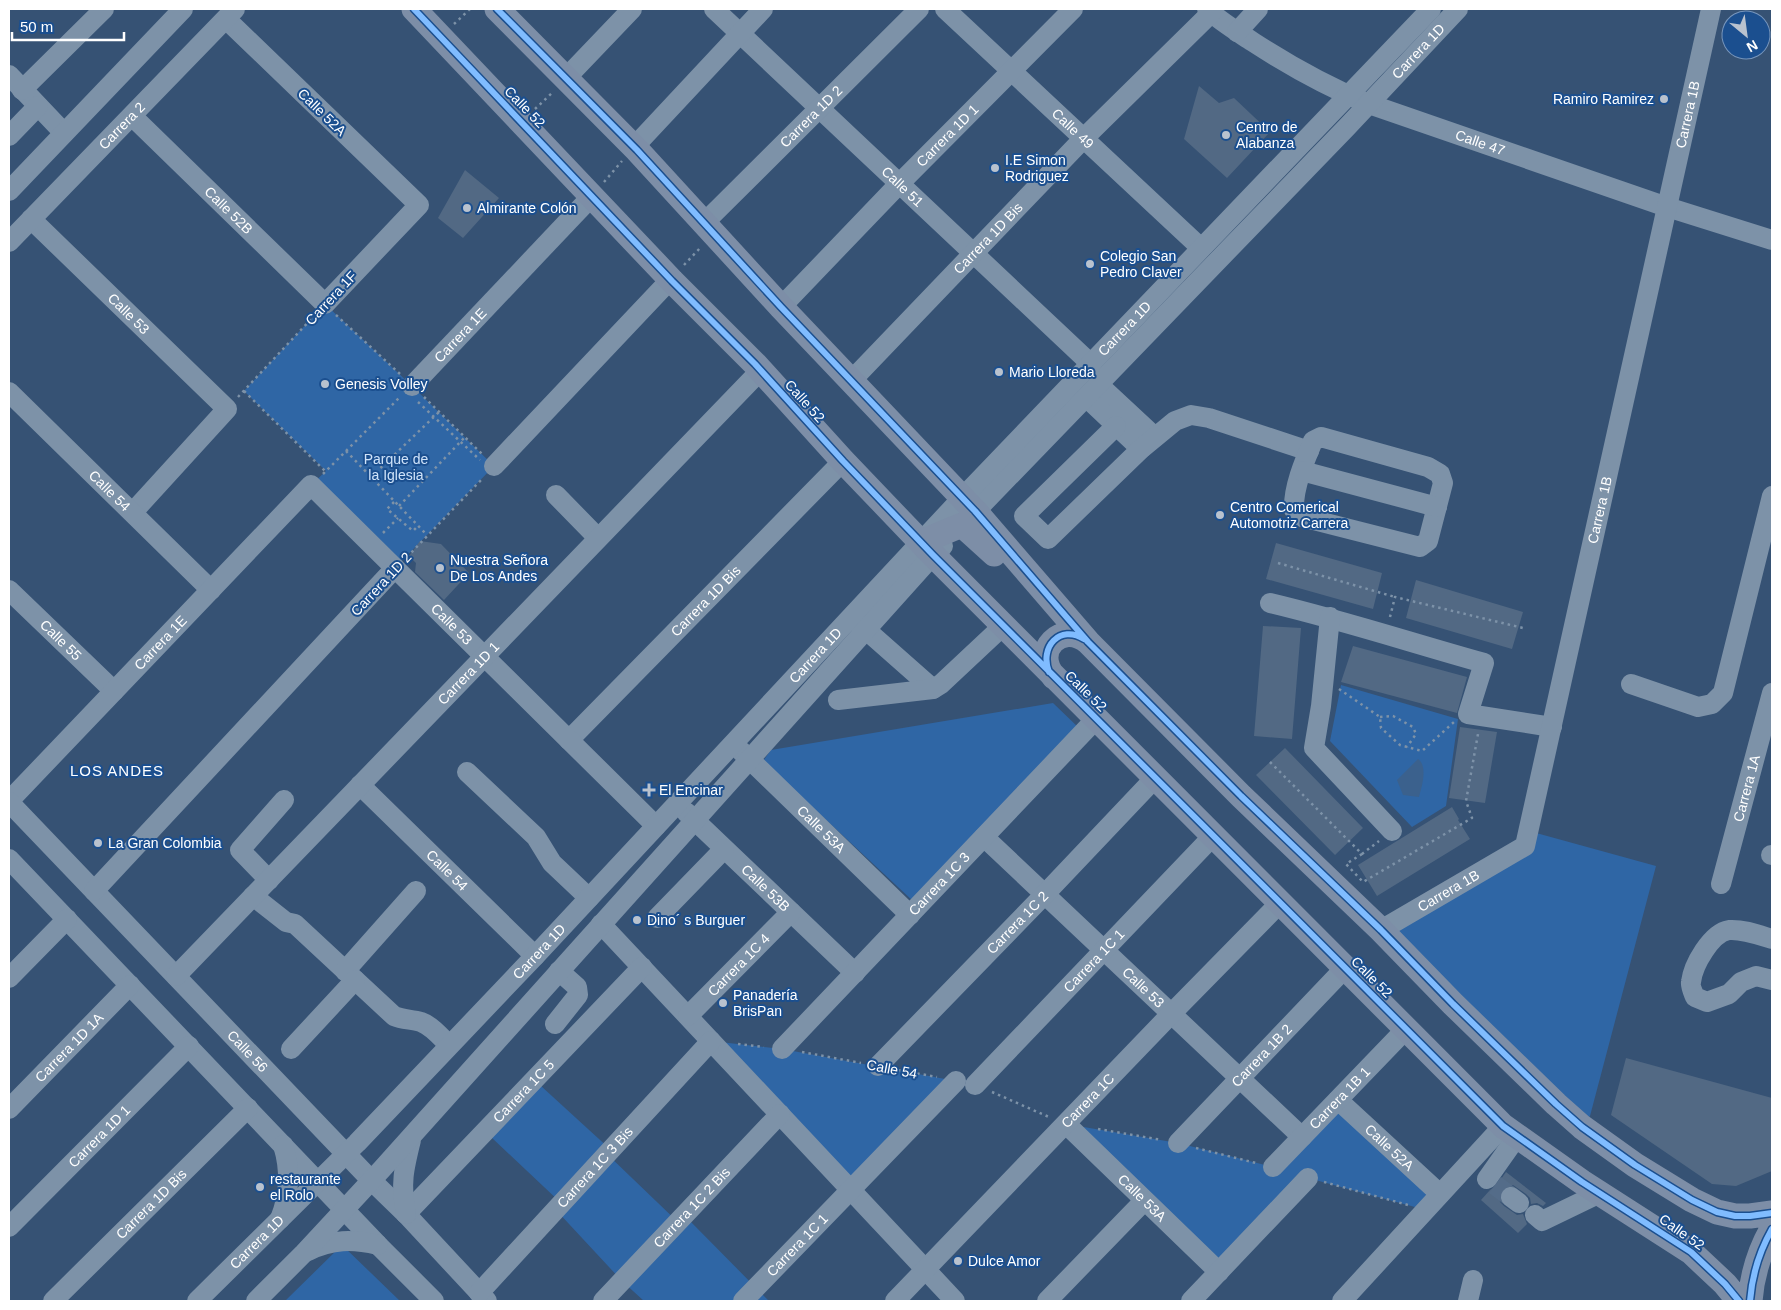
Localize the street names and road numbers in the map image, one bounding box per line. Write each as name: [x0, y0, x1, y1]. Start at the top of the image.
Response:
street label: Carrera 1D: [1389, 21, 1448, 82]
street label: Carrera 1B: [1672, 79, 1703, 150]
street label: Carrera 1D 2: [777, 82, 846, 151]
street label: Calle 52: [501, 83, 549, 131]
street label: Calle 52A: [295, 85, 350, 139]
street label: Carrera 2: [95, 99, 148, 153]
street label: Carrera 1D 1: [913, 101, 982, 170]
street label: Calle 49: [1049, 105, 1097, 152]
street label: Calle 47: [1453, 126, 1507, 158]
street label: Calle 51: [878, 163, 927, 210]
street label: Calle 52B: [201, 183, 256, 237]
street label: Carrera 1D Bis: [950, 199, 1026, 277]
street label: Carrera 1F: [302, 268, 360, 328]
street label: Calle 53: [105, 290, 153, 337]
street label: Carrera 1D: [1095, 298, 1154, 359]
street label: Carrera 1E: [431, 305, 490, 366]
street label: Calle 52: [782, 377, 828, 426]
street label: Calle 54: [86, 467, 134, 515]
street label: Carrera 1B: [1584, 475, 1615, 545]
street label: Carrera 1D 2: [348, 549, 415, 619]
street label: Carrera 1D Bis: [667, 562, 744, 640]
street label: Calle 53: [428, 600, 476, 648]
street label: Carrera 1E: [131, 612, 190, 673]
street label: Calle 55: [37, 616, 85, 664]
street label: Carrera 1D: [786, 625, 845, 686]
street label: Carrera 1D 1: [435, 638, 502, 708]
street label: Calle 52: [1062, 667, 1110, 715]
street label: Carrera 1A: [1730, 753, 1763, 824]
street label: Calle 53A: [794, 802, 849, 856]
street label: Calle 54: [423, 847, 471, 894]
street label: Carrera 1C 3: [905, 849, 973, 919]
street label: Calle 53B: [738, 861, 793, 915]
street label: Carrera 1B: [1415, 867, 1482, 915]
street label: Carrera 1C 2: [983, 888, 1051, 957]
street label: Carrera 1D: [509, 921, 569, 982]
street label: Carrera 1C 1: [1060, 926, 1128, 995]
street label: Carrera 1C 4: [704, 930, 773, 999]
street label: Calle 52: [1348, 953, 1396, 1001]
street label: Calle 53: [1119, 964, 1168, 1011]
street label: Carrera 1D 1A: [32, 1009, 107, 1085]
street label: Carrera 1B 2: [1228, 1021, 1295, 1090]
street label: Calle 56: [224, 1027, 271, 1075]
street label: Carrera 1C 5: [490, 1056, 557, 1126]
street label: Calle 54: [865, 1056, 919, 1082]
street label: Carrera 1B 1: [1306, 1063, 1373, 1132]
street label: Carrera 1C: [1058, 1070, 1118, 1131]
street label: Carrera 1D 1: [65, 1102, 134, 1171]
street label: Calle 52A: [1362, 1121, 1418, 1174]
street label: Carrera 1C 3 Bis: [554, 1123, 636, 1211]
street label: Carrera 1C 2 Bis: [650, 1164, 733, 1251]
street label: Carrera 1D Bis: [113, 1166, 190, 1242]
street label: Calle 53A: [1115, 1171, 1170, 1225]
street label: Carrera 1C 1: [763, 1210, 831, 1280]
street label: Calle 52: [1656, 1211, 1708, 1253]
street label: Carrera 1D: [226, 1212, 287, 1272]

